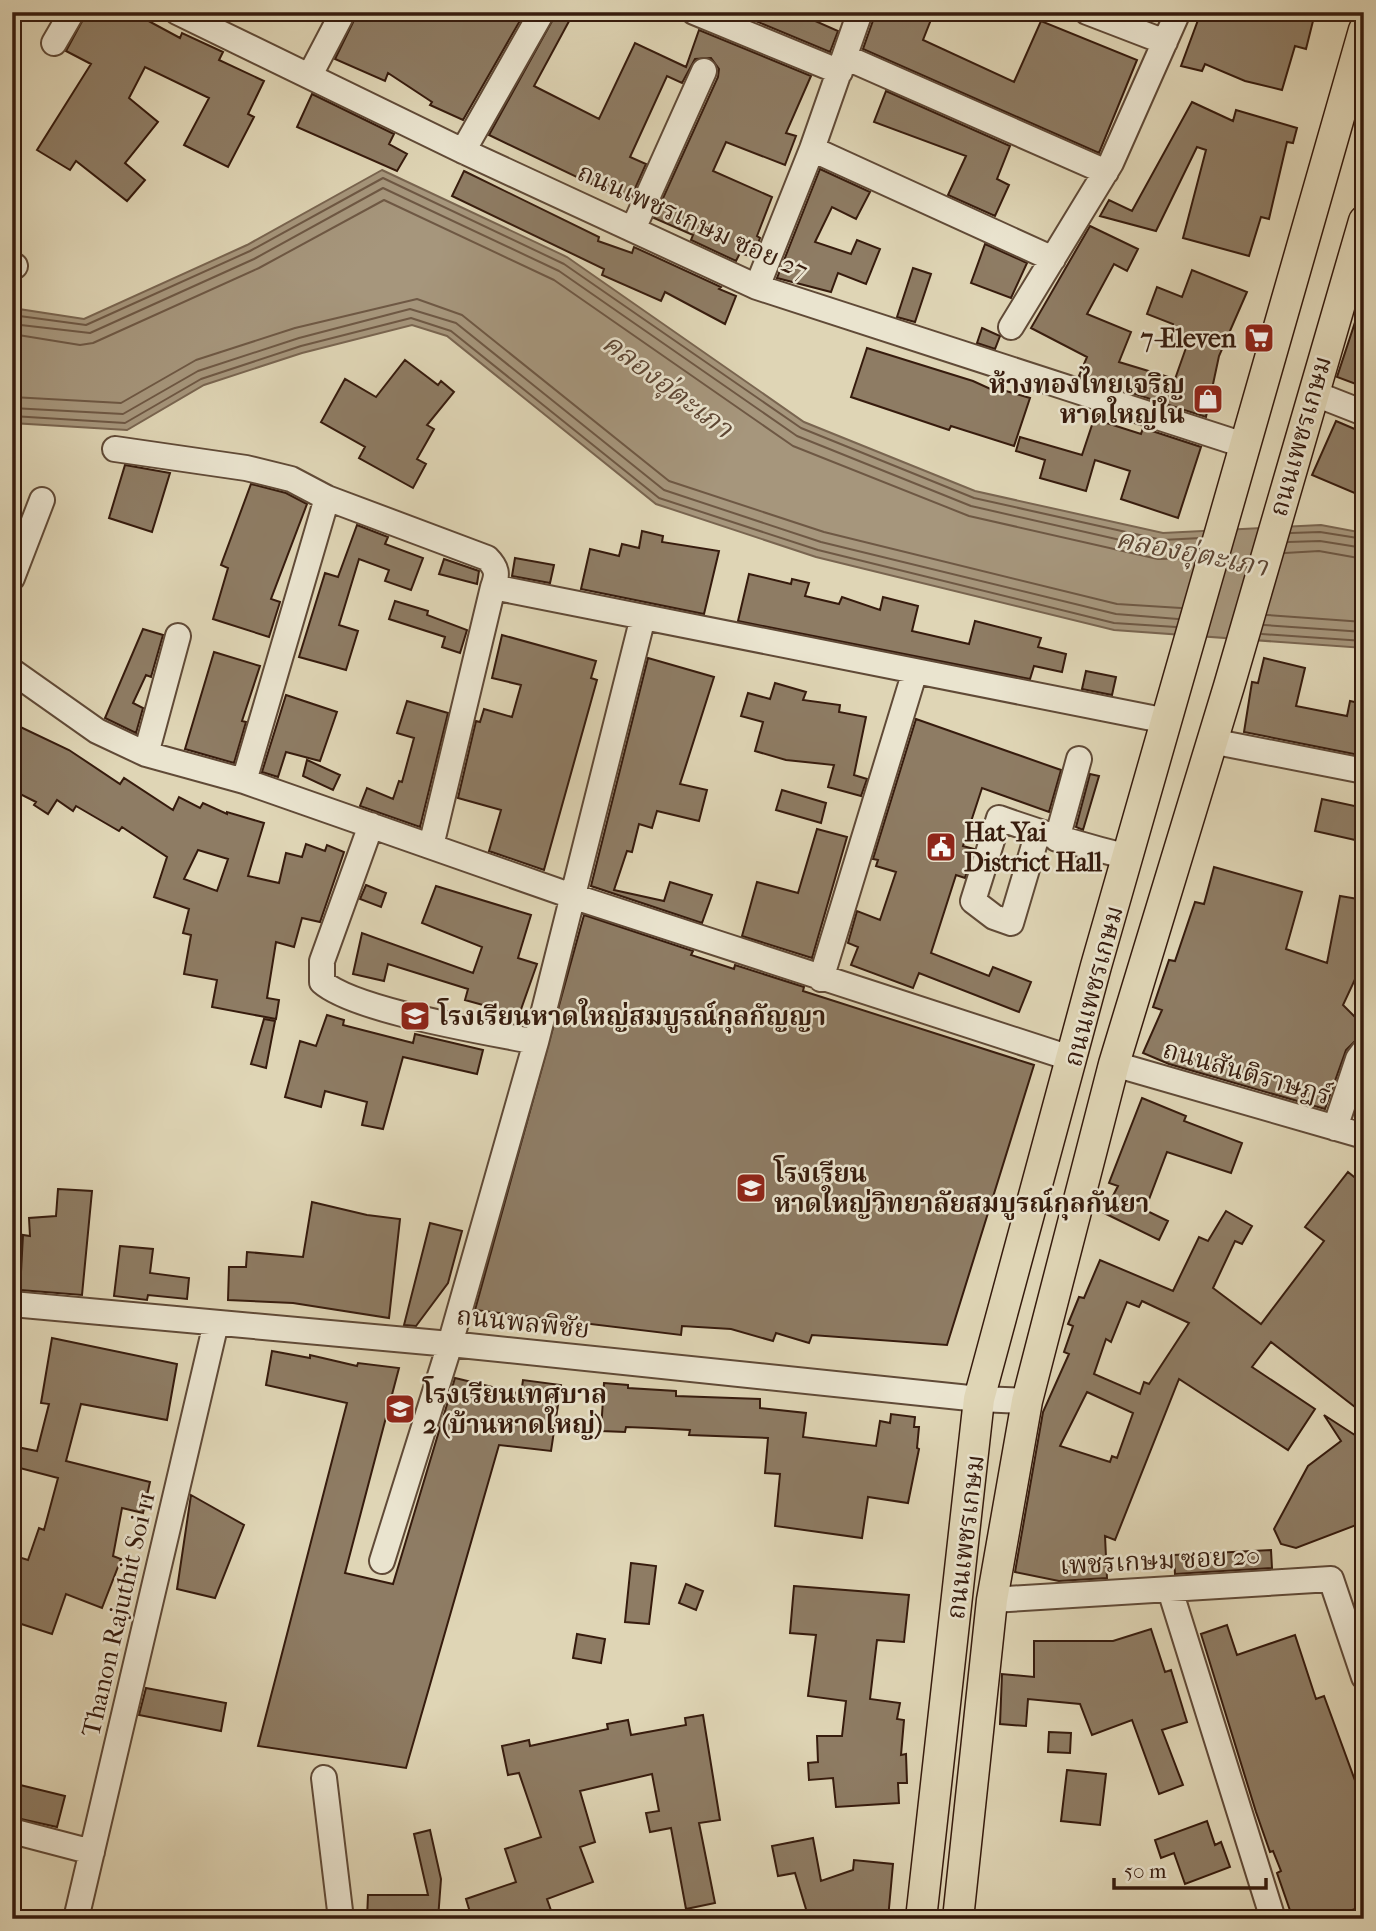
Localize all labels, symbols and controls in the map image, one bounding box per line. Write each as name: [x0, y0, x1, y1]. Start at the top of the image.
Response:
street label: ถนนเพชรเกษม ซอย 27: [573, 157, 813, 286]
supermarket icon: 7-Eleven: [1242, 321, 1276, 355]
place label: 7-Eleven: [1140, 323, 1237, 354]
water label: คลองอุ่ตะเภา: [595, 326, 740, 447]
street label: ถนนเพชรเกษม: [1263, 352, 1338, 520]
place label: ห้างทองไทยเจริญ หาดใหญ่ใน: [989, 366, 1185, 430]
shop icon: ห้างทองไทยเจริญ หาดใหญ่ใน: [1191, 382, 1225, 416]
water label: คลองอุ่ตะเภา: [1113, 522, 1272, 586]
place label: Hat Yai District Hall: [964, 817, 1103, 878]
public building icon: Hat Yai District Hall: [924, 830, 958, 864]
street label: ถนนเพชรเกษม: [1057, 902, 1130, 1070]
place label: โรงเรียนหาดใหญ่สมบูรณ์กุลกัญญา: [437, 998, 826, 1034]
school or university icon: โรงเรียนหาดใหญ่สมบูรณ์กุลกัญญา: [398, 999, 432, 1033]
street label: ถนนสันติราษฎร์: [1159, 1033, 1335, 1111]
place label: โรงเรียน หาดใหญ่วิทยาลัยสมบูรณ์กุลกันยา: [773, 1155, 1149, 1221]
school or university icon: โรงเรียน หาดใหญ่วิทยาลัยสมบูรณ์กุลกันยา: [734, 1171, 768, 1205]
street label: ถนนพลพิชัย: [455, 1300, 591, 1345]
place label: โรงเรียนเทศบาล 2 (บ้านหาดใหญ่): [422, 1376, 607, 1440]
school or university icon: โรงเรียนเทศบาล 2 (บ้านหาดใหญ่): [383, 1392, 417, 1426]
street label: ถนนเพชรเกษม: [940, 1453, 991, 1621]
street label: Thanon Rajuthit Soi 11: [75, 1489, 162, 1740]
street label: เพชรเกษม ซอย 20: [1059, 1540, 1261, 1581]
scale bar: [1114, 1847, 1266, 1891]
text: 50 m: [1124, 1859, 1167, 1883]

